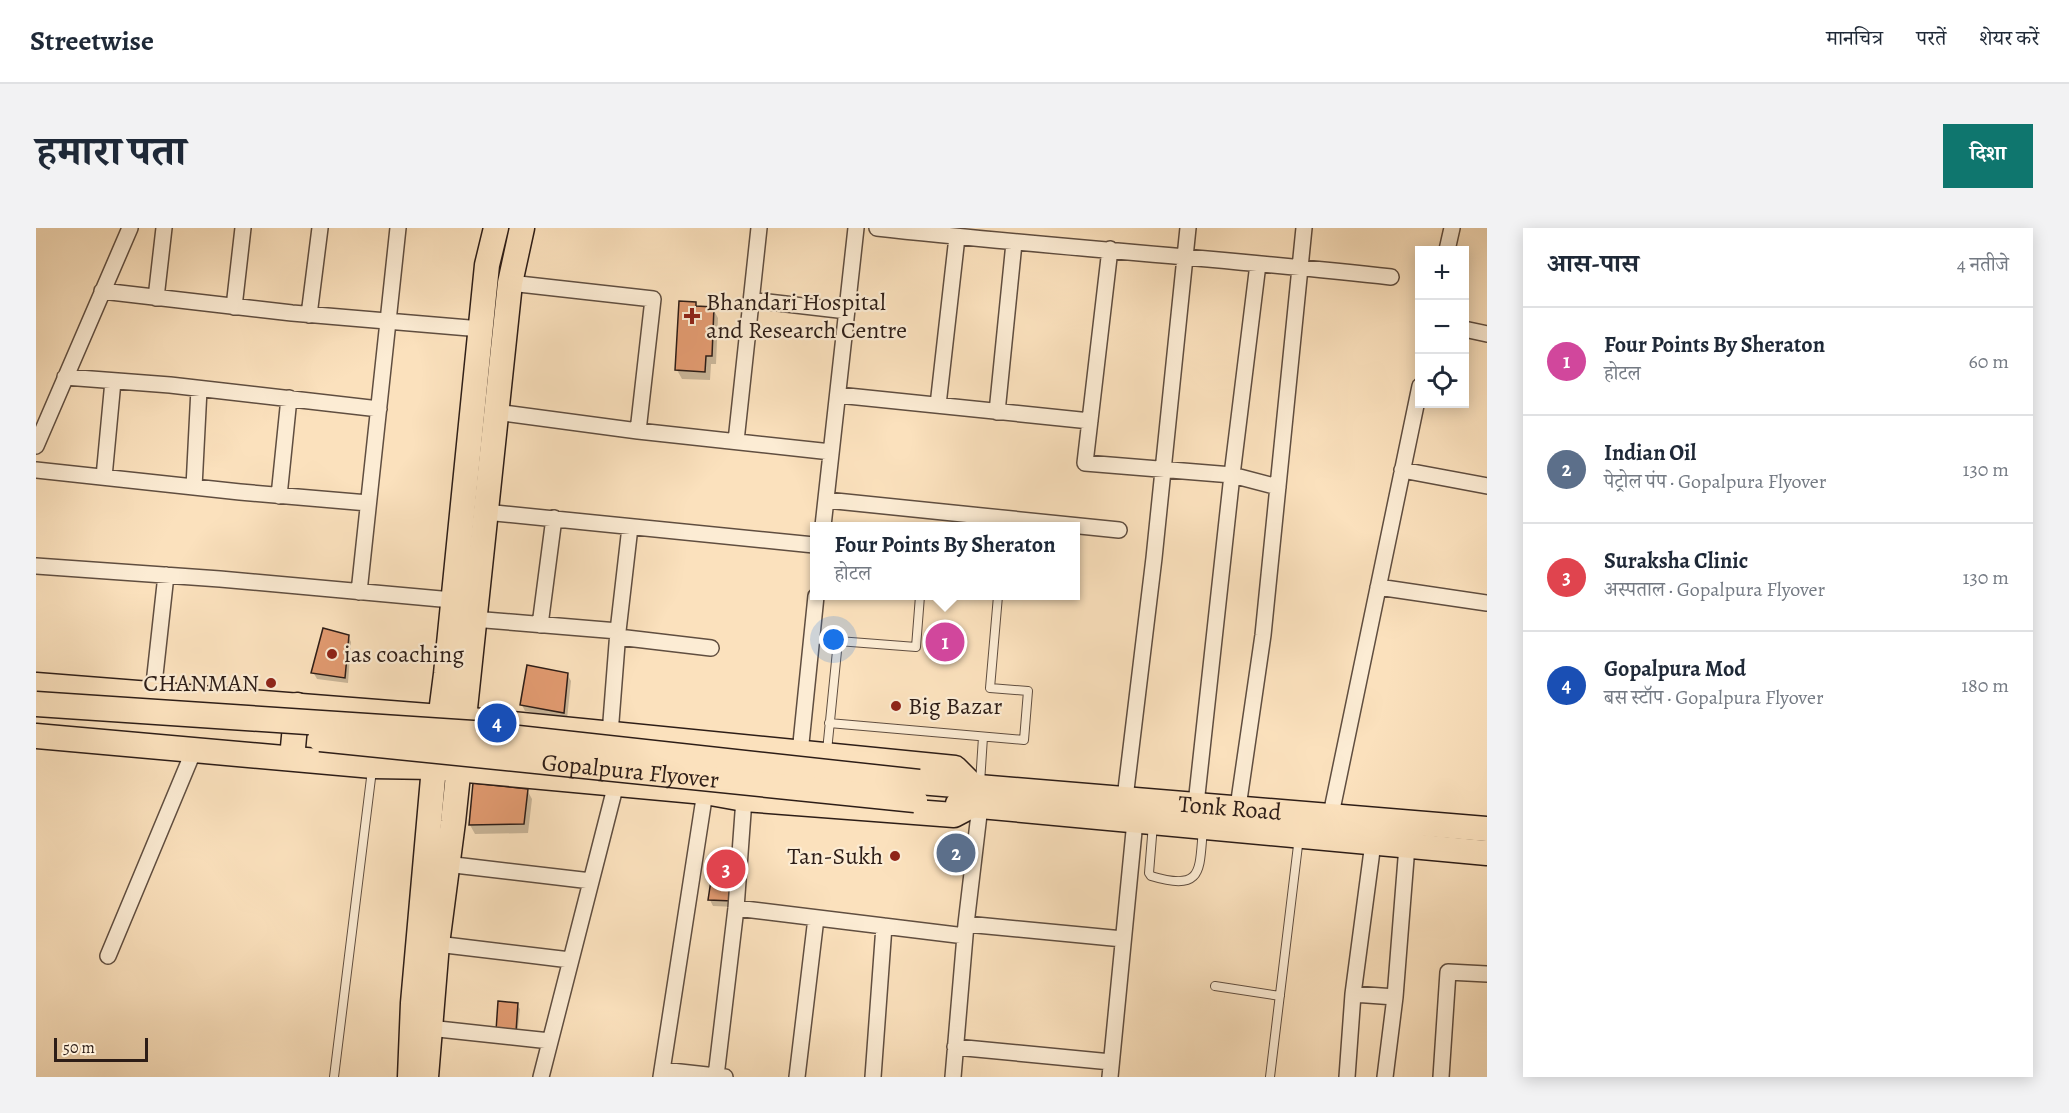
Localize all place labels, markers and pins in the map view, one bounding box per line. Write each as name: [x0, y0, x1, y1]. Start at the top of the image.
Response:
place label: Bhandari Hospital and Research Centre: [706, 286, 907, 346]
marker: Bhandari Hospital and Research Centre: [683, 307, 701, 325]
pin: 1: [926, 620, 964, 664]
place label: ias coaching: [344, 638, 464, 670]
marker: ias coaching: [325, 647, 339, 661]
place label: CHANMAN: [143, 667, 259, 699]
marker: CHANMAN: [264, 676, 278, 690]
place label: Big Bazar: [908, 690, 1003, 722]
marker: Big Bazar: [889, 699, 903, 713]
pin: 4: [478, 700, 516, 746]
pin: 2: [936, 830, 976, 876]
place label: Tan-Sukh: [787, 840, 883, 872]
pin: 3: [706, 846, 746, 892]
marker: Tan-Sukh: [888, 849, 902, 863]

